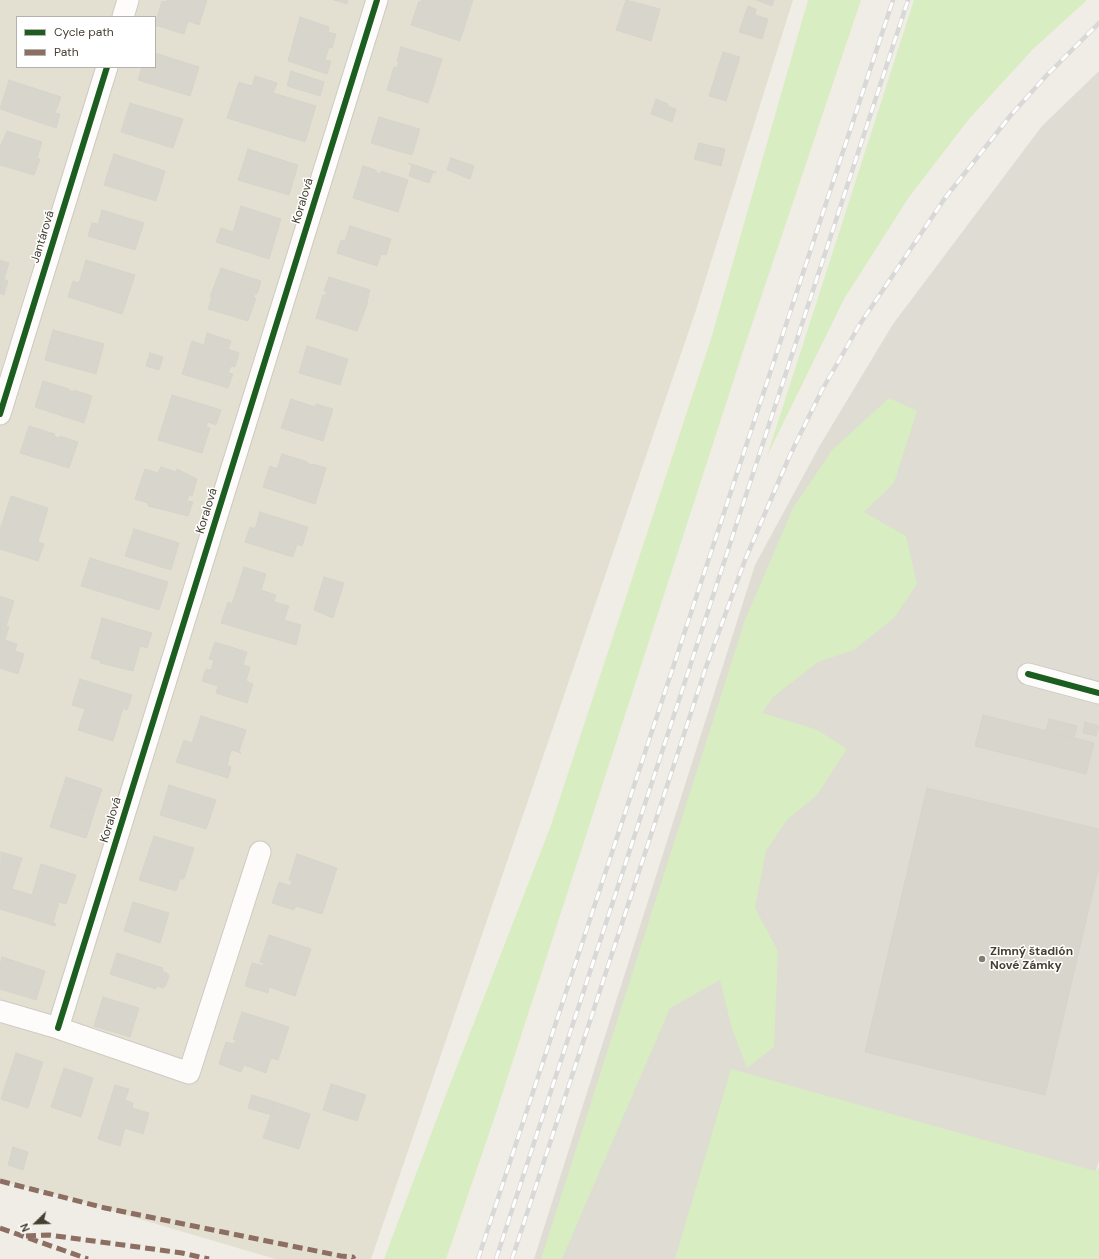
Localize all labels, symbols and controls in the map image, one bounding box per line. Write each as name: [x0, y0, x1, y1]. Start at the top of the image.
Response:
legend: [16, 16, 156, 68]
text: Cycle path: [54, 24, 114, 40]
text: Path: [54, 44, 79, 60]
street label: Koralová: [289, 177, 317, 225]
street label: Jantárová: [28, 209, 58, 265]
street label: Koralová: [193, 487, 221, 535]
street label: Koralová: [97, 796, 125, 844]
place label: Zimný štadión Nové Zámky: [990, 945, 1073, 973]
marker: Zimný štadión Nové Zámky: [977, 954, 987, 964]
north arrow: [16, 1203, 56, 1243]
text: N: [17, 1221, 33, 1234]

